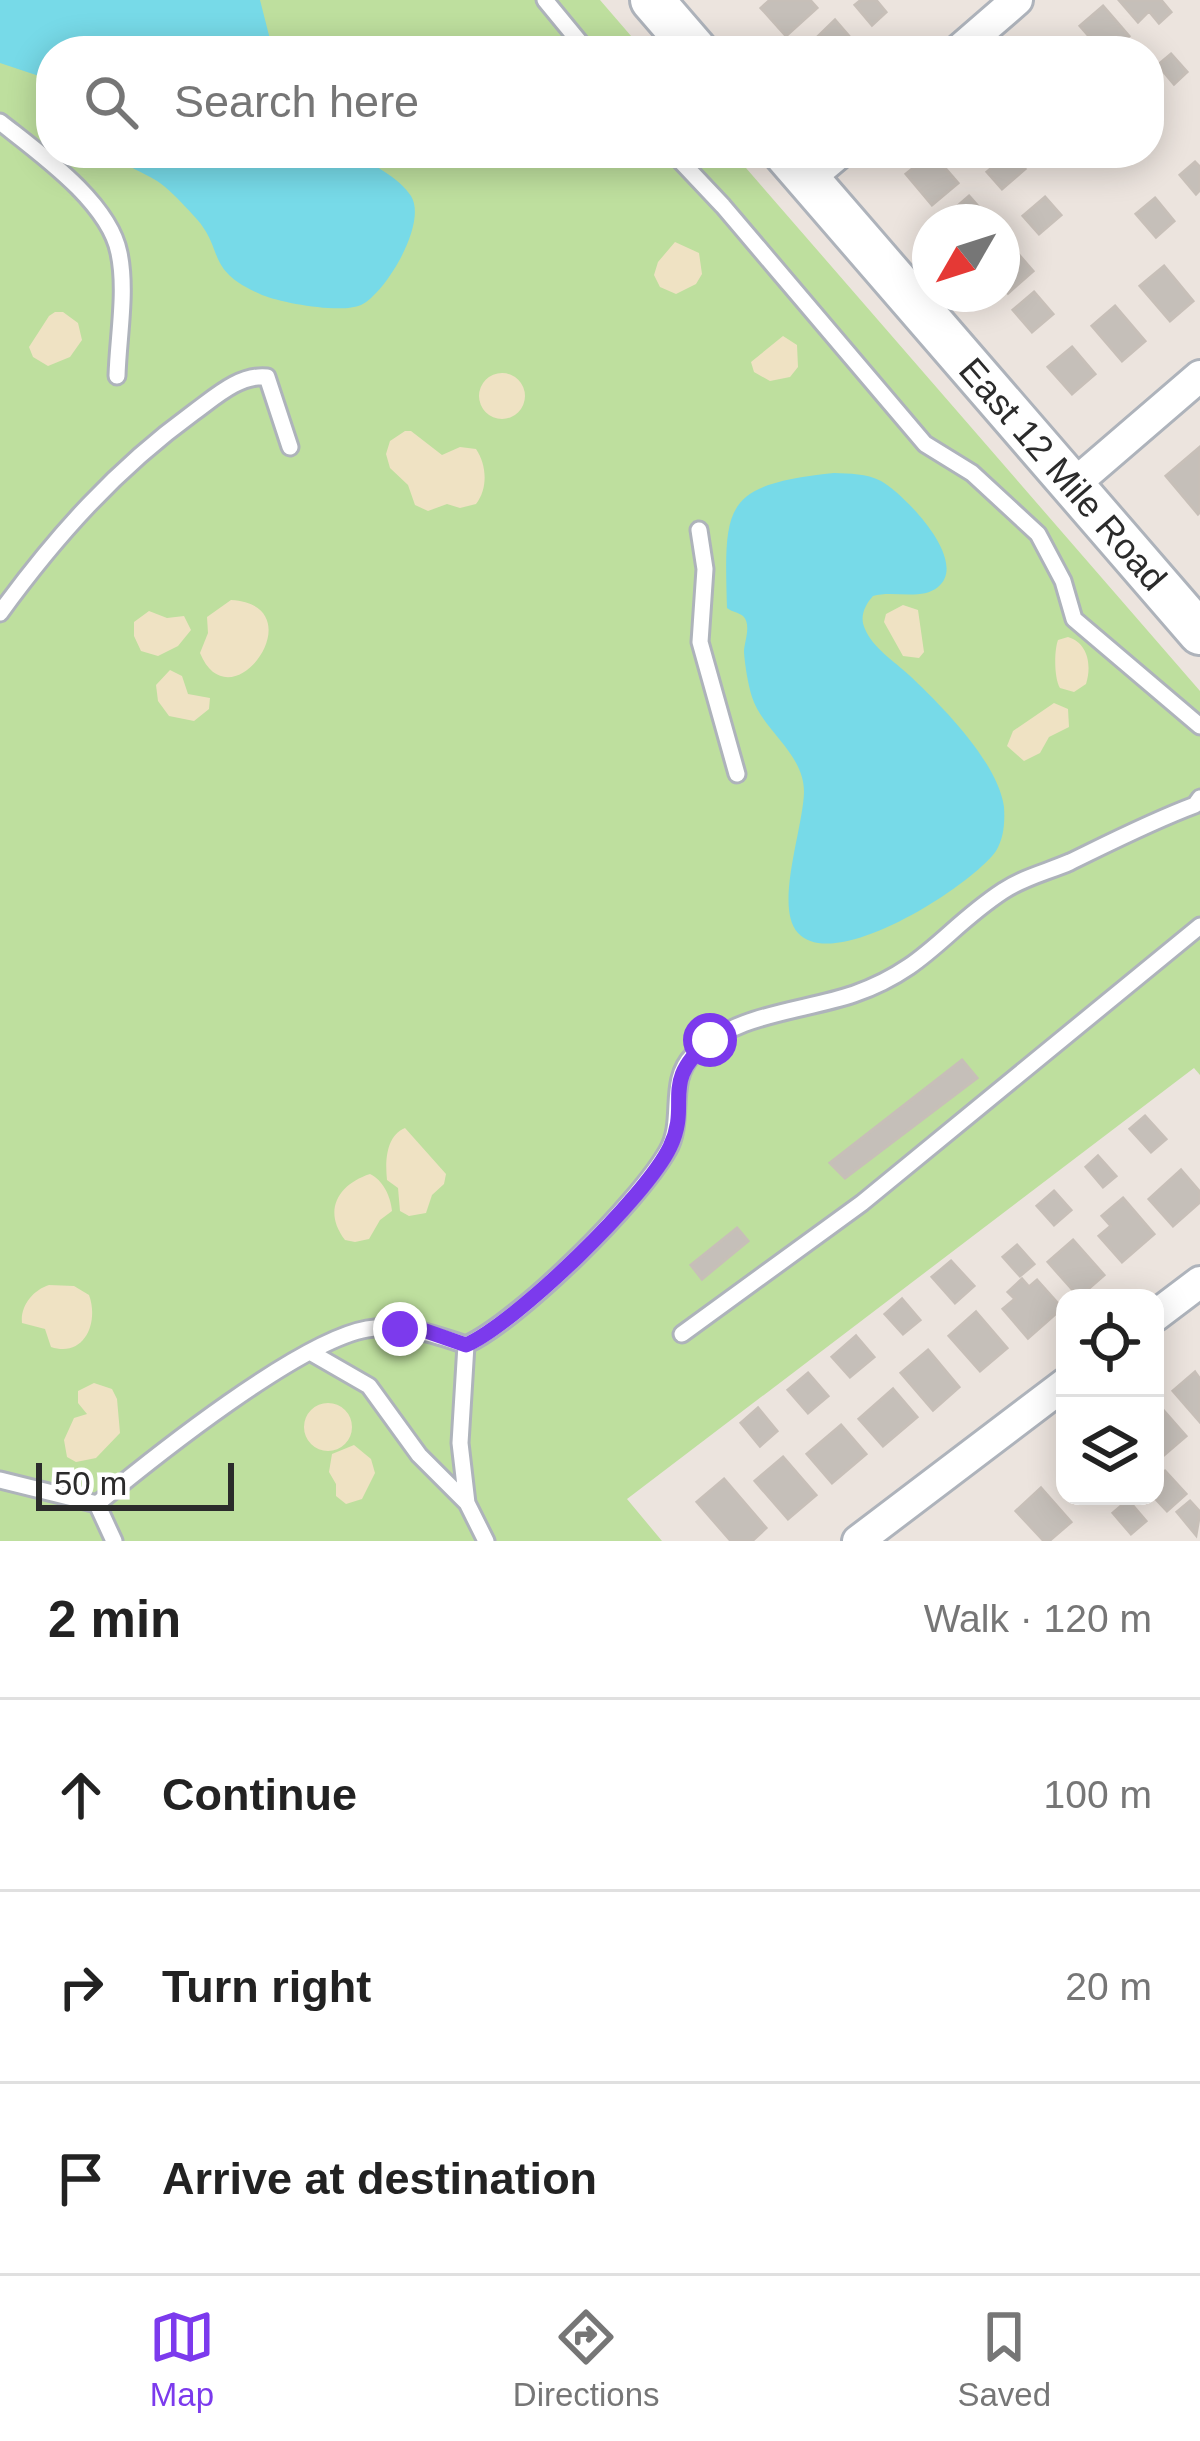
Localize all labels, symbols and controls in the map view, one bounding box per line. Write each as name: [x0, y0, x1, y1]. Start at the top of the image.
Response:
search box: [36, 36, 1164, 168]
icon: search: [78, 69, 144, 135]
text: Search here: [174, 76, 419, 127]
north arrow: [912, 204, 1020, 312]
street label: East 12 Mile Road: [951, 350, 1175, 598]
route start: [683, 1013, 737, 1067]
map controls: [1056, 1289, 1164, 1505]
button: locate: [1056, 1289, 1164, 1397]
route end: [373, 1302, 427, 1356]
button: layers: [1056, 1397, 1164, 1505]
scale bar: [36, 1457, 234, 1510]
text: 50 m: [54, 1465, 127, 1502]
text: 2 min: [48, 1591, 181, 1648]
text: Walk · 120 m: [924, 1597, 1152, 1640]
icon: ahead: [48, 1762, 114, 1828]
text: Continue: [162, 1769, 357, 1820]
text: 100 m: [1044, 1773, 1152, 1816]
icon: right: [48, 1954, 114, 2020]
text: Turn right: [162, 1961, 371, 2012]
text: 20 m: [1065, 1965, 1152, 2008]
icon: arrive: [48, 2146, 114, 2212]
text: Arrive at destination: [162, 2153, 597, 2204]
tab: Map: [149, 2304, 215, 2414]
tab: Directions: [513, 2304, 660, 2414]
tab: Saved: [957, 2304, 1051, 2414]

